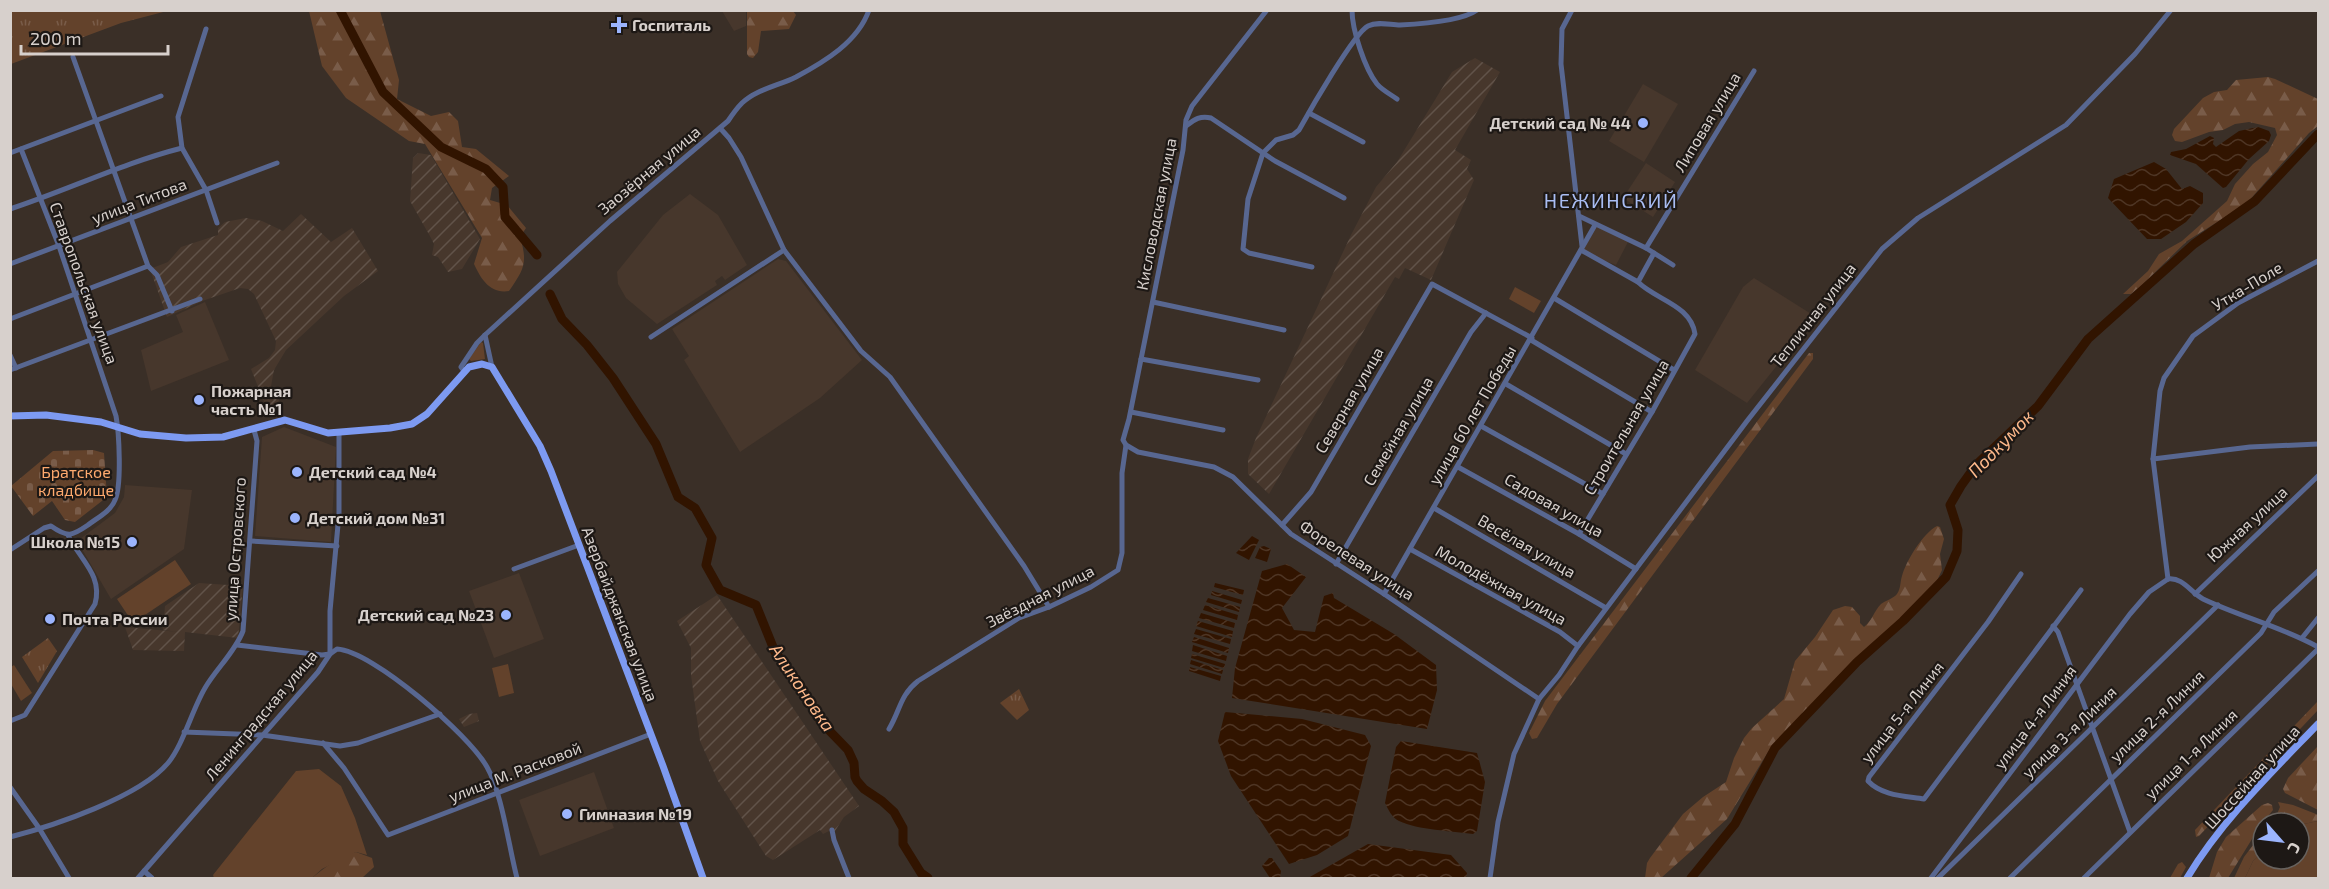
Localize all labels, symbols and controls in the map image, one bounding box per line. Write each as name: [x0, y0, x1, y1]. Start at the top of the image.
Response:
place label: Госпиталь: [632, 15, 711, 34]
marker: Госпиталь: [610, 16, 628, 34]
scale bar: [21, 18, 168, 56]
text: 200 m: [30, 27, 82, 49]
street label: Липовая улица: [1669, 69, 1745, 175]
place label: Детский сад № 44: [1490, 113, 1631, 132]
marker: Детский сад № 44: [1636, 116, 1650, 130]
street label: Заозёрная улица: [594, 121, 704, 219]
street label: Кисловодская улица: [1131, 136, 1181, 292]
street label: улица Титова: [89, 174, 189, 228]
district label: НЕЖИНСКИЙ: [1544, 188, 1678, 212]
street label: Ставропольская улица: [45, 199, 123, 367]
street label: Утка-Поле: [2208, 257, 2285, 314]
street label: Тепличная улица: [1766, 259, 1860, 371]
street label: улица 60 лет Победы: [1424, 342, 1520, 488]
street label: Северная улица: [1310, 343, 1388, 457]
street label: Строительная улица: [1579, 356, 1673, 498]
street label: Семейная улица: [1359, 373, 1437, 489]
place label: Пожарная часть №1: [211, 381, 291, 418]
marker: Пожарная часть №1: [192, 393, 206, 407]
water label: Подкумок: [1963, 405, 2038, 481]
park label: Братское кладбище: [38, 462, 114, 499]
place label: Детский сад №4: [309, 462, 437, 481]
marker: Детский сад №4: [290, 465, 304, 479]
street label: Садовая улица: [1501, 469, 1607, 541]
street label: улица Островского: [220, 477, 250, 621]
street label: Южная улица: [2203, 482, 2291, 566]
place label: Детский дом №31: [307, 508, 445, 527]
street label: Весёлая улица: [1474, 510, 1580, 582]
marker: Детский дом №31: [288, 511, 302, 525]
street label: Форелевая улица: [1296, 516, 1418, 604]
street label: Азербайджанская улица: [577, 524, 663, 704]
place label: Школа №15: [31, 532, 120, 551]
marker: Школа №15: [125, 535, 139, 549]
street label: Молодёжная улица: [1432, 541, 1570, 629]
street label: Звёздная улица: [983, 560, 1097, 632]
place label: Детский сад №23: [358, 605, 494, 624]
marker: Детский сад №23: [499, 608, 513, 622]
place label: Почта России: [62, 609, 168, 628]
marker: Почта России: [43, 612, 57, 626]
water label: Аликоновка: [765, 638, 840, 736]
street label: Ленинградская улица: [201, 646, 321, 784]
street label: улица 5-я Линия: [1856, 657, 1948, 767]
street label: улица 4-я Линия: [1989, 661, 2081, 773]
street label: улица 2-я Линия: [2105, 666, 2209, 766]
street label: улица 3-я Линия: [2018, 682, 2120, 782]
street label: улица 1-я Линия: [2140, 705, 2242, 803]
street label: Шоссейная улица: [2200, 721, 2304, 833]
street label: улица М. Расковой: [446, 737, 584, 807]
place label: Гимназия №19: [579, 804, 692, 823]
marker: Гимназия №19: [560, 807, 574, 821]
north arrow: [2251, 811, 2311, 871]
text: С: [2284, 840, 2305, 857]

